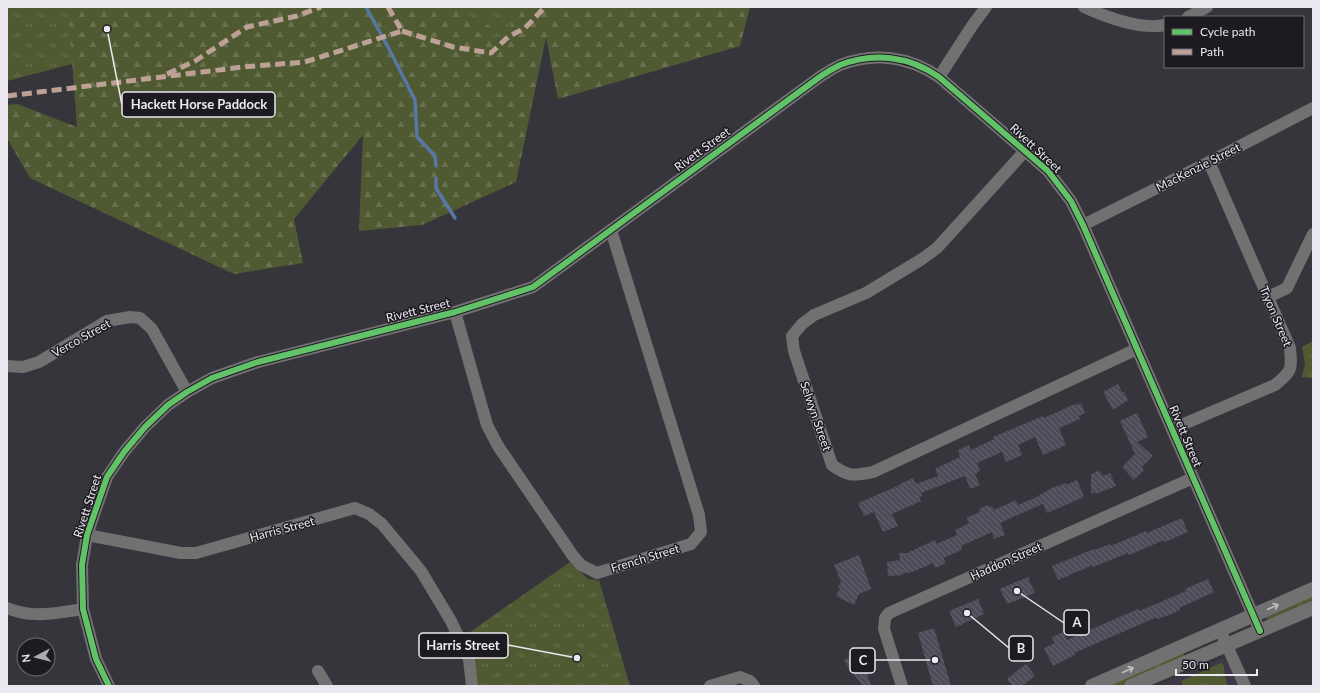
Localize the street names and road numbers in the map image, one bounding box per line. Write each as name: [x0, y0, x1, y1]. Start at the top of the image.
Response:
street label: Rivett Street: [1007, 120, 1066, 176]
street label: Rivett Street: [671, 123, 733, 174]
street label: MacKenzie Street: [1153, 139, 1243, 195]
street label: Tryon Street: [1257, 283, 1296, 349]
street label: Rivett Street: [384, 295, 452, 325]
street label: Verco Street: [49, 315, 114, 360]
street label: Selwyn Street: [797, 379, 835, 453]
street label: Rivett Street: [1166, 403, 1206, 470]
street label: Rivett Street: [70, 472, 104, 539]
street label: Harris Street: [248, 513, 317, 545]
street label: Haddon Street: [968, 538, 1045, 583]
street label: French Street: [609, 540, 682, 575]

